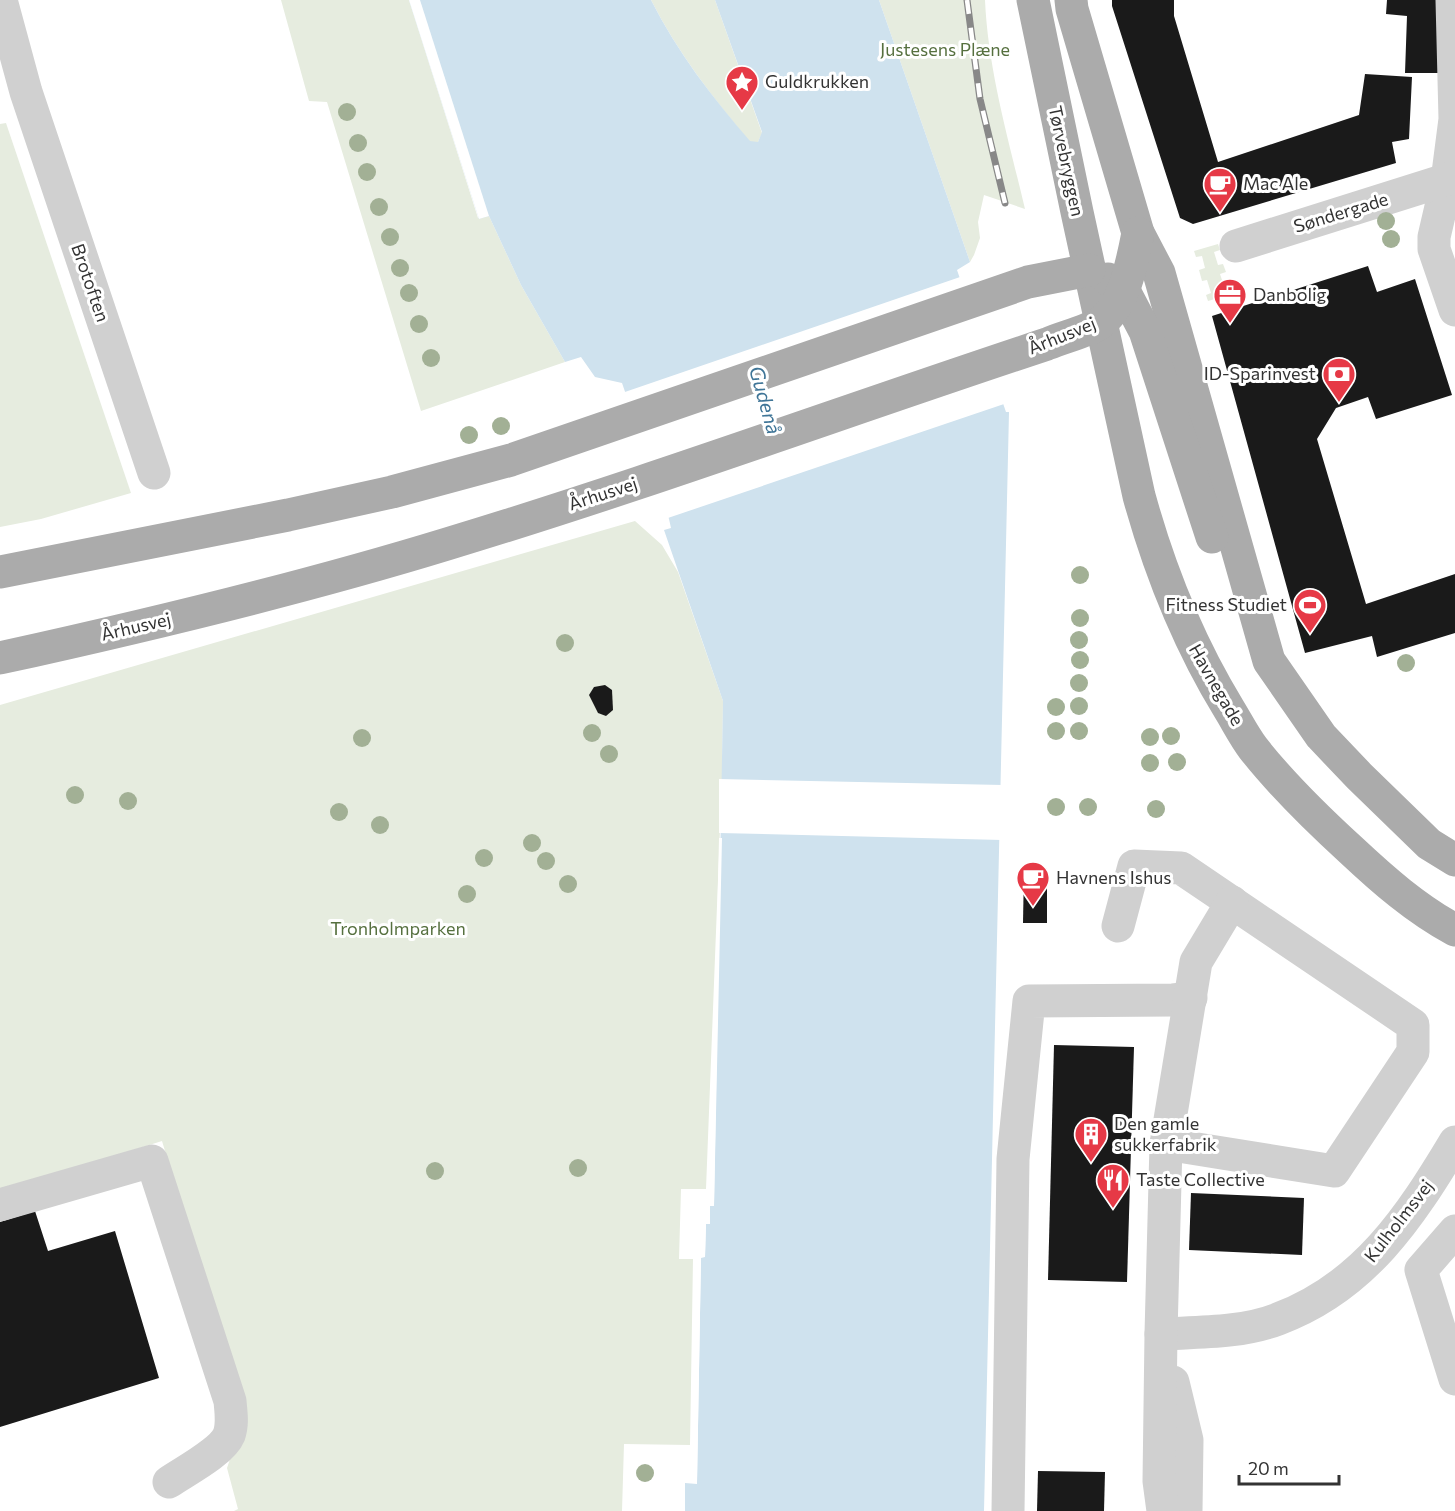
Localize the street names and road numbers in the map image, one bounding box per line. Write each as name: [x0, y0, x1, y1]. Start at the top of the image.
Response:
street label: Tørvebryggen: [1045, 103, 1089, 218]
street label: Søndergade: [1291, 187, 1391, 237]
street label: Brotoften: [67, 241, 115, 325]
street label: Århusvej: [1025, 312, 1099, 359]
street label: Århusvej: [566, 472, 640, 514]
street label: Århusvej: [99, 607, 173, 645]
street label: Havnegade: [1185, 640, 1249, 729]
street label: Kulholmsvej: [1359, 1175, 1437, 1266]

